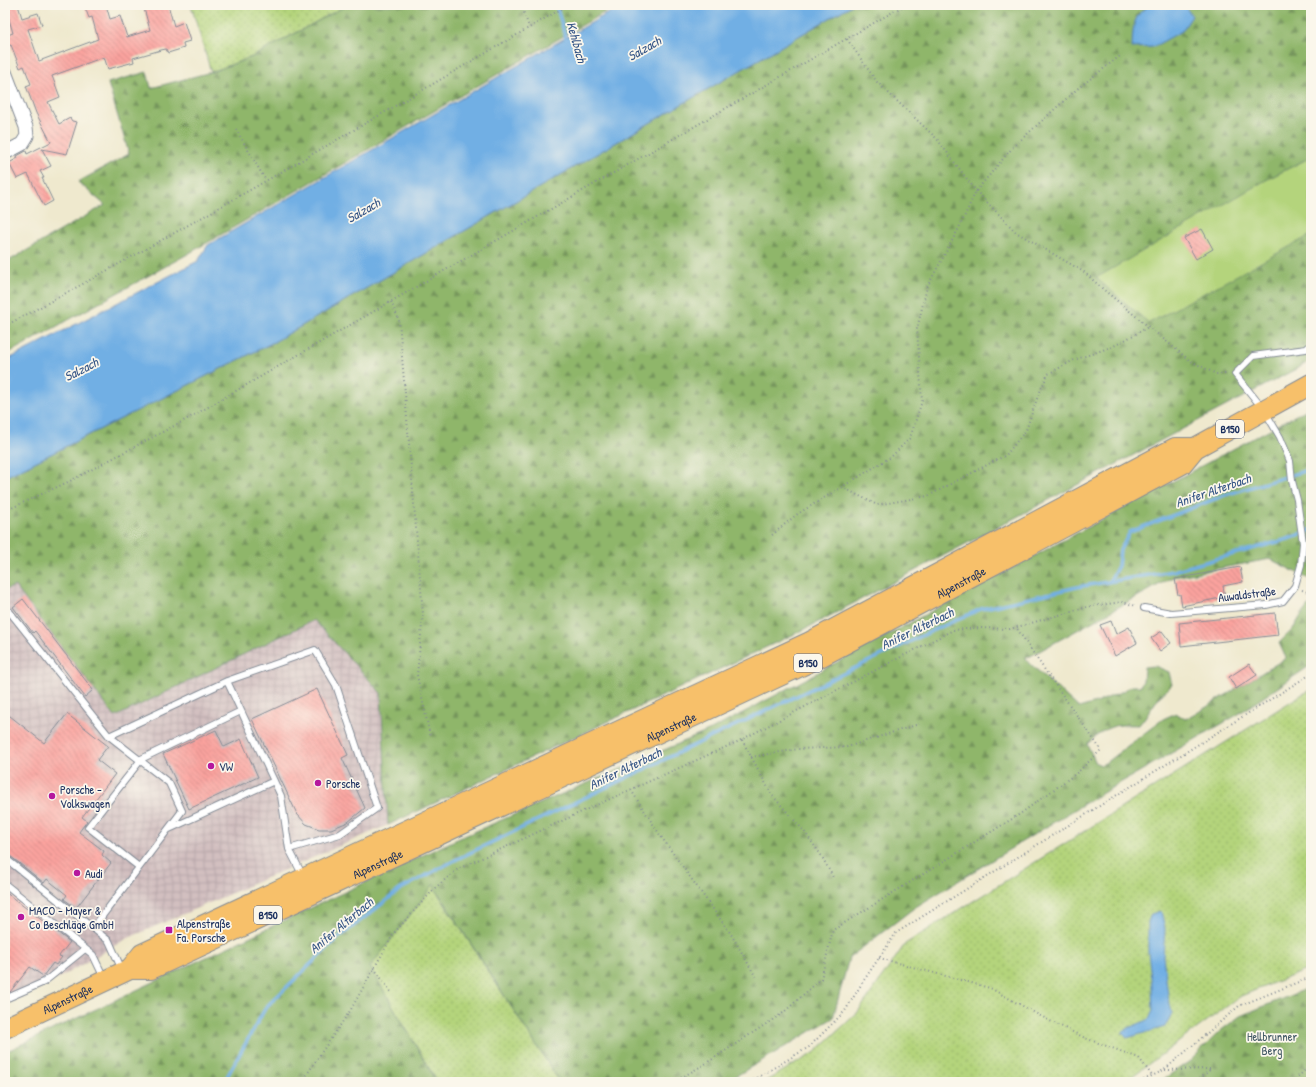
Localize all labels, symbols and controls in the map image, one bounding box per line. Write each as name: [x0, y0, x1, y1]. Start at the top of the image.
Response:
water label: Kehlbach: [563, 19, 592, 66]
water label: Salzach: [624, 31, 665, 65]
water label: Salzach: [343, 193, 384, 227]
water label: Salzach: [61, 352, 102, 385]
road number: B150: [1216, 420, 1244, 438]
water label: Anifer Alterbach: [1173, 468, 1254, 511]
street label: Alpenstraße: [933, 562, 989, 602]
street label: Auwaldstraße: [1217, 582, 1277, 606]
water label: Anifer Alterbach: [878, 602, 958, 653]
road number: B150: [794, 654, 822, 672]
street label: Alpenstraße: [643, 707, 699, 746]
water label: Anifer Alterbach: [586, 742, 666, 793]
place label: VW: [219, 758, 234, 775]
marker: VW: [206, 761, 216, 771]
place label: Porsche: [326, 775, 361, 792]
marker: Porsche: [313, 778, 323, 788]
place label: Porsche - Volkswagen: [60, 781, 110, 812]
marker: Porsche - Volkswagen: [47, 791, 57, 801]
street label: Alpenstraße: [349, 844, 405, 882]
place label: Audi: [85, 865, 103, 882]
marker: Audi: [72, 868, 82, 878]
water label: Anifer Alterbach: [305, 892, 378, 957]
place label: MACO - Mayer & Co Beschläge GmbH: [29, 902, 114, 933]
road number: B150: [254, 906, 282, 924]
marker: MACO - Mayer & Co Beschläge GmbH: [16, 912, 26, 922]
place label: Alpenstraße Fa. Porsche: [176, 915, 231, 946]
marker: Alpenstraße Fa. Porsche: [164, 925, 174, 935]
street label: Alpenstraße: [40, 979, 95, 1018]
park label: Hellbrunner Berg: [1247, 1028, 1297, 1059]

